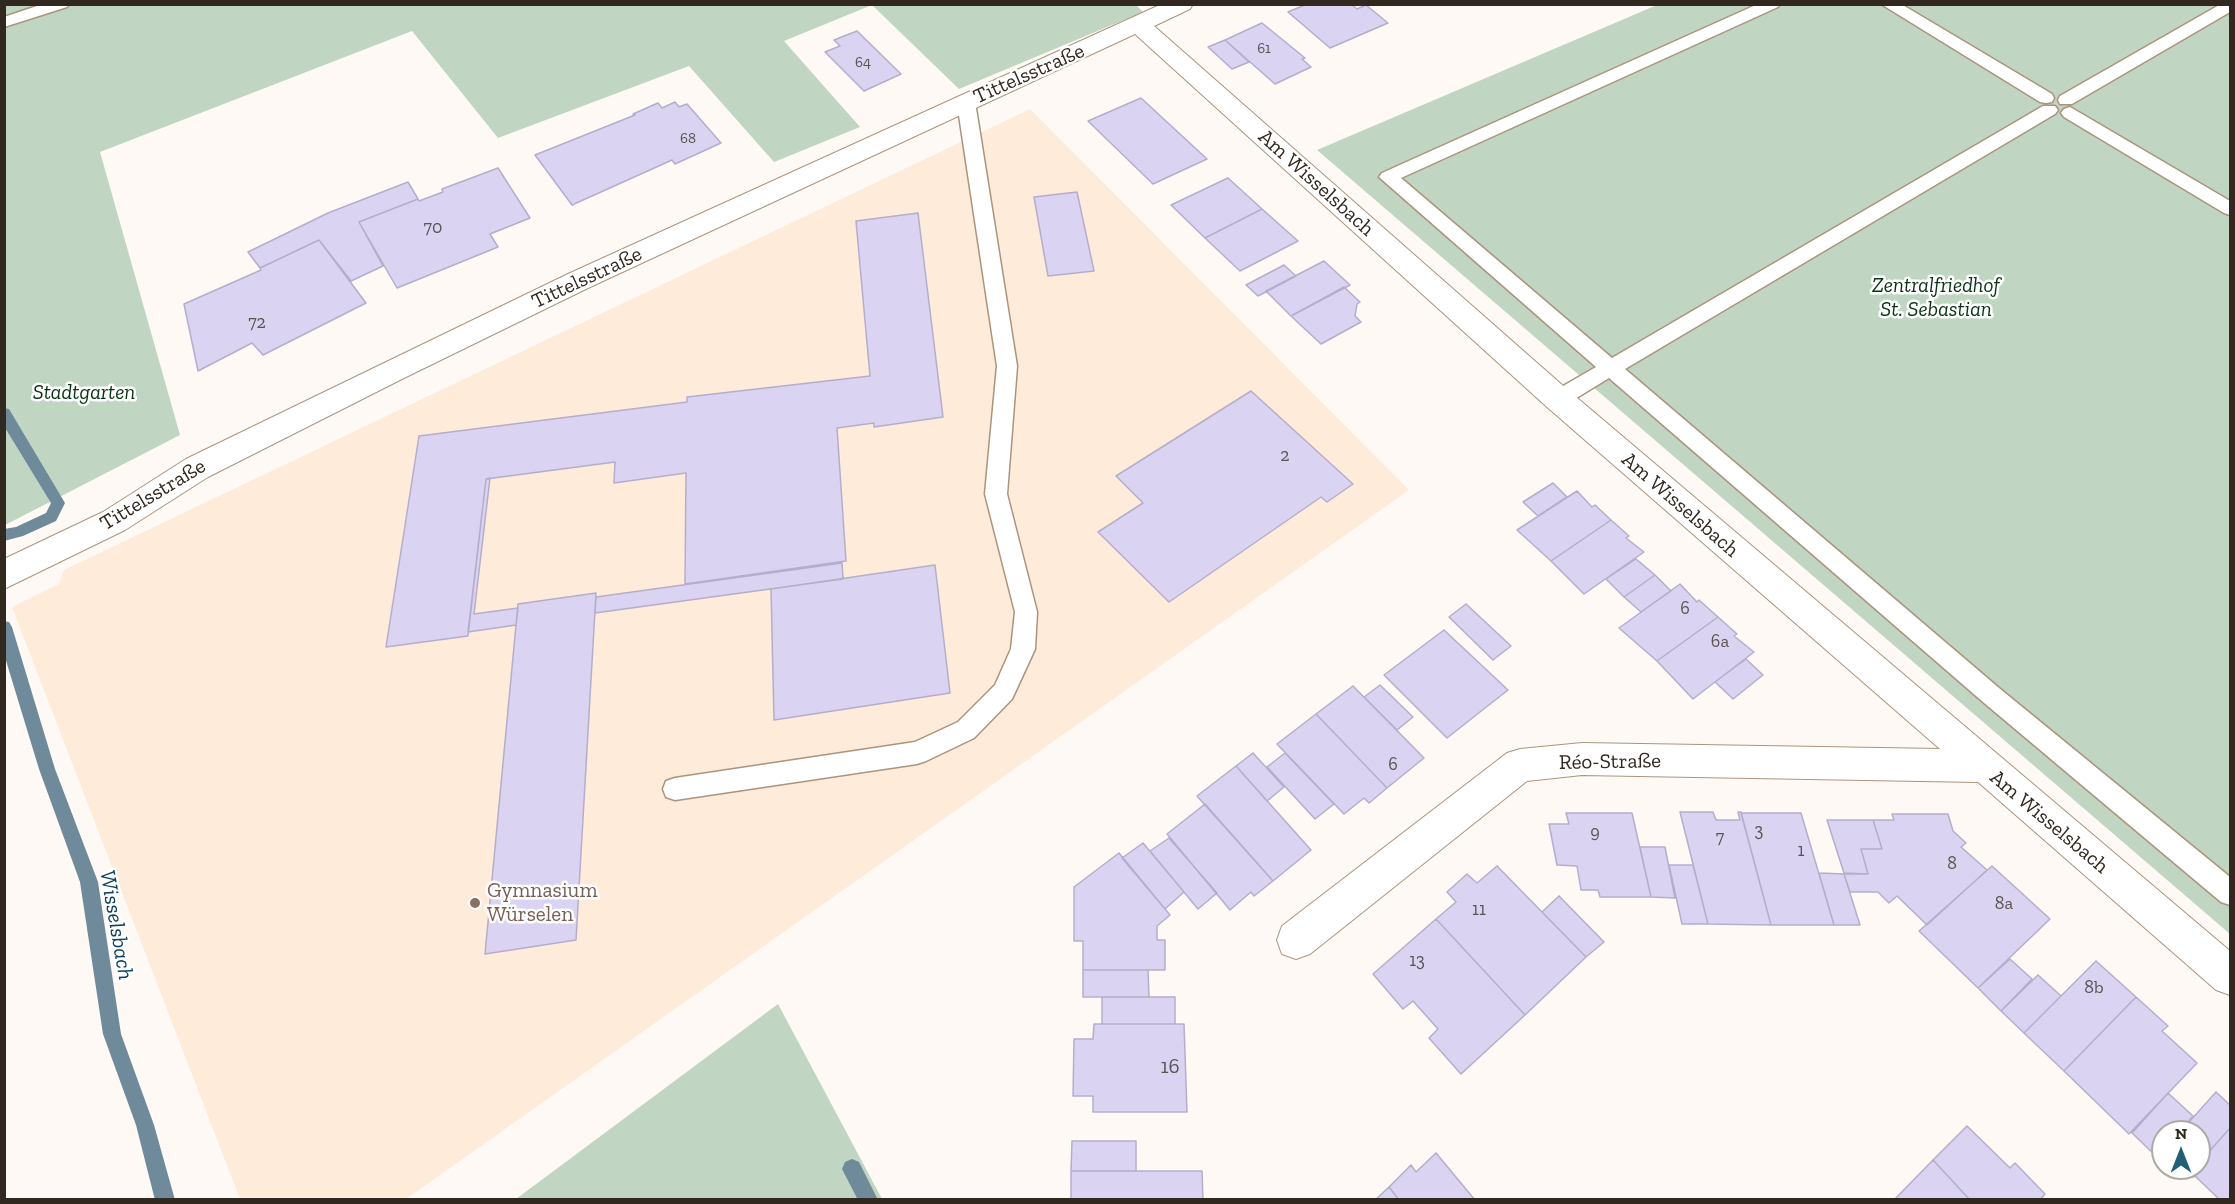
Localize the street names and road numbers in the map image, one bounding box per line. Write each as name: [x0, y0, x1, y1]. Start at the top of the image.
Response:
street label: Tittelsstraße: [970, 38, 1088, 110]
street label: Am Wisselsbach: [1253, 124, 1379, 242]
street label: Tittelsstraße: [528, 242, 646, 314]
street label: Am Wisselsbach: [1616, 447, 1744, 563]
street label: Tittelsstraße: [96, 454, 210, 536]
street label: Réo-Straße: [1559, 749, 1661, 775]
street label: Am Wisselsbach: [1984, 765, 2114, 879]

